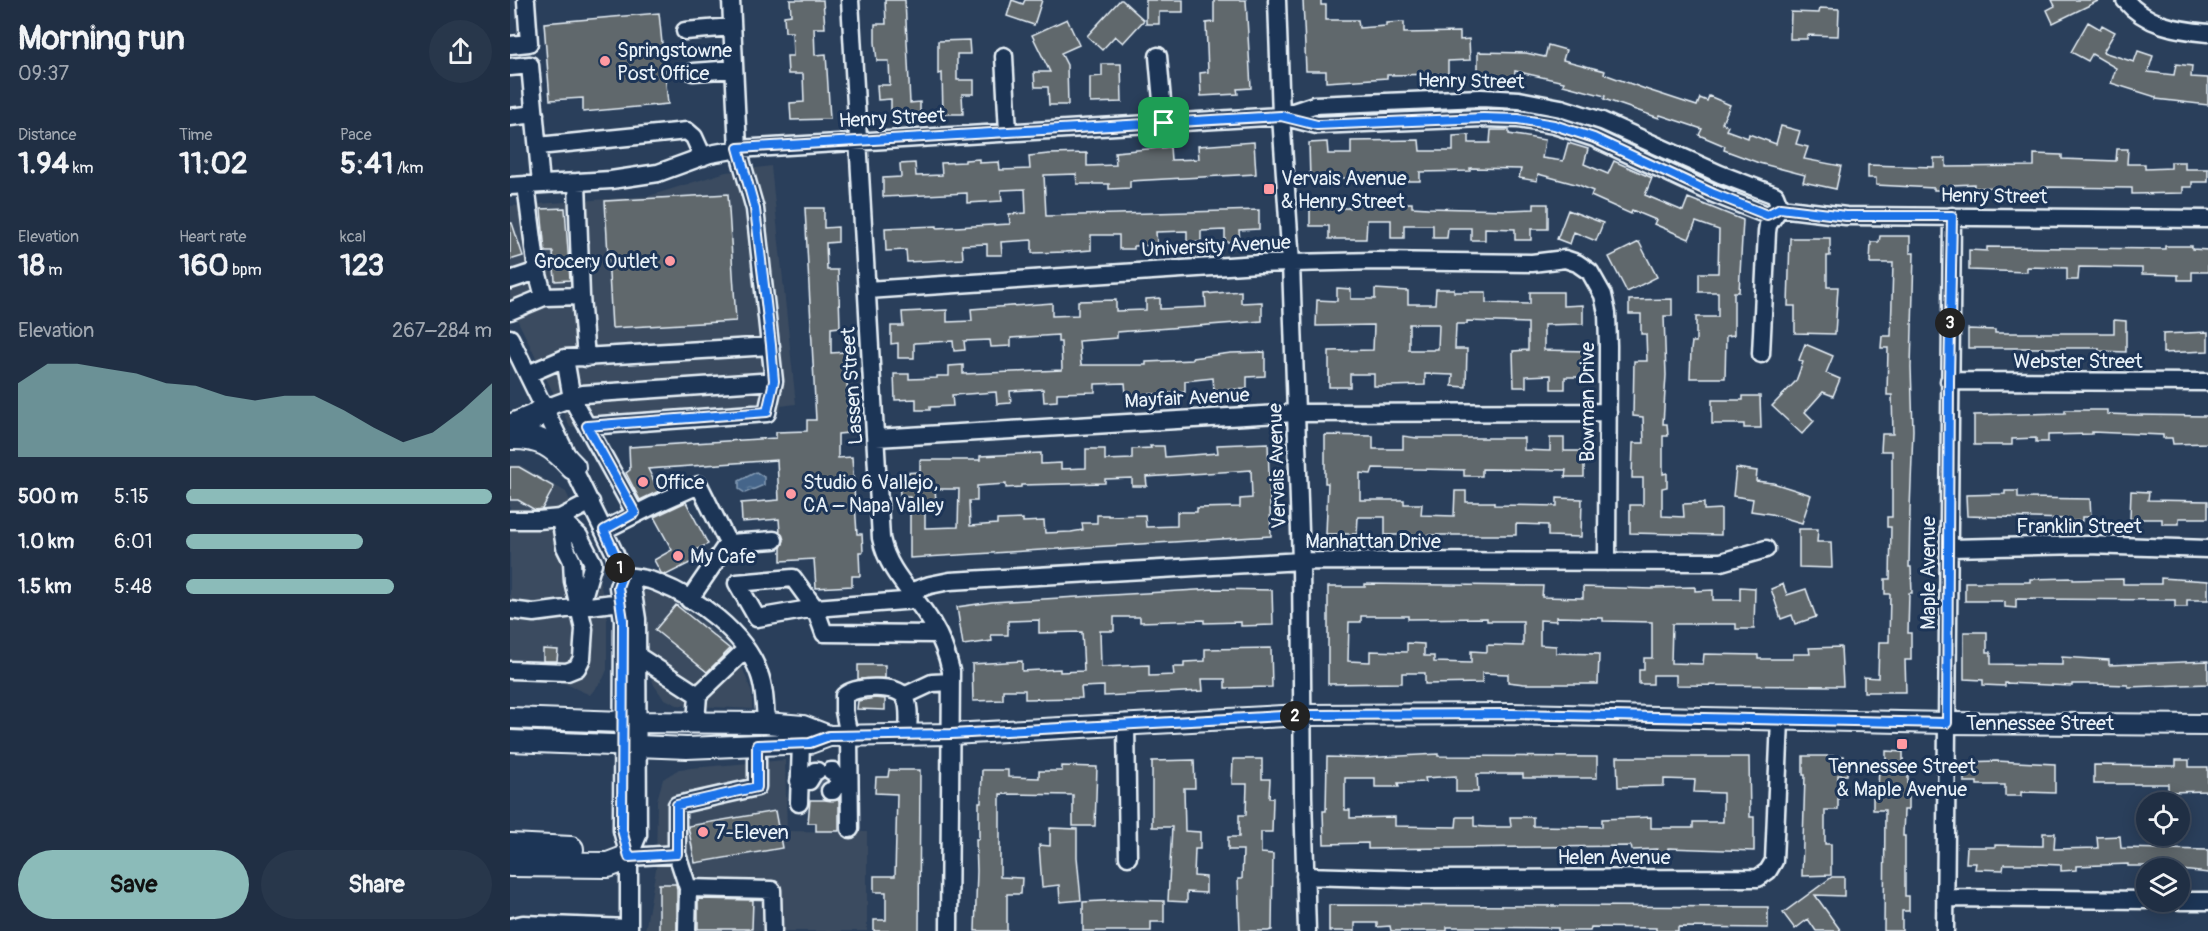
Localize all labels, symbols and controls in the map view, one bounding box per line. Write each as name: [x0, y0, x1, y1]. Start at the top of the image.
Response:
text: Morning run: [18, 18, 185, 59]
button: share: [429, 20, 492, 83]
place label: Springstowne Post Office: [617, 38, 732, 86]
marker: Springstowne Post Office: [598, 54, 612, 68]
text: 09:37: [18, 61, 69, 86]
street label: Henry Street: [1417, 68, 1526, 94]
pin: [1138, 97, 1189, 148]
street label: Henry Street: [838, 103, 947, 133]
icon: arrive: [1147, 106, 1180, 139]
text: Distance: [18, 125, 77, 145]
text: Time: [179, 125, 212, 145]
text: Pace: [340, 125, 372, 145]
text: 1.94: [18, 145, 69, 182]
text: 11:02: [179, 145, 248, 182]
text: 5:41: [340, 145, 393, 182]
text: km: [69, 158, 94, 178]
text: /km: [393, 158, 424, 178]
place label: Vervais Avenue & Henry Street: [1281, 166, 1407, 214]
marker: Vervais Avenue & Henry Street: [1262, 182, 1276, 196]
street label: Henry Street: [1940, 183, 2049, 209]
text: Elevation: [18, 227, 79, 247]
text: Heart rate: [179, 227, 246, 247]
text: kcal: [340, 227, 366, 247]
street label: University Avenue: [1141, 230, 1292, 262]
text: 18: [18, 247, 45, 284]
text: 160: [179, 247, 229, 284]
text: 123: [340, 247, 384, 284]
place label: Grocery Outlet: [534, 249, 659, 274]
marker: Grocery Outlet: [663, 254, 677, 268]
text: m: [45, 260, 63, 280]
text: bpm: [229, 260, 262, 280]
pin: 3: [1935, 308, 1965, 338]
text: 3: [1946, 313, 1954, 333]
text: Elevation: [18, 318, 94, 343]
text: 267–284 m: [392, 318, 492, 343]
street label: Lassen Street: [835, 325, 869, 446]
street label: Bowman Drive: [1575, 342, 1600, 462]
street label: Webster Street: [2013, 349, 2144, 374]
street label: Mayfair Avenue: [1124, 382, 1250, 414]
street label: Vervais Avenue: [1262, 403, 1292, 529]
place label: Office: [655, 470, 704, 495]
place label: Studio 6 Vallejo, CA – Napa Valley: [803, 470, 944, 518]
marker: Office: [636, 475, 650, 489]
text: 500 m: [18, 484, 78, 509]
text: 5:15: [114, 484, 149, 509]
marker: Studio 6 Vallejo, CA – Napa Valley: [784, 487, 798, 501]
street label: Franklin Street: [2016, 514, 2143, 539]
street label: Maple Avenue: [1916, 516, 1941, 630]
text: 1.0 km: [18, 529, 74, 554]
text: 6:01: [114, 529, 152, 554]
street label: Manhattan Drive: [1305, 529, 1441, 554]
place label: My Cafe: [690, 544, 756, 569]
marker: My Cafe: [671, 549, 685, 563]
pin: 1: [605, 553, 635, 583]
text: 1: [617, 558, 623, 578]
text: 1.5 km: [18, 574, 71, 599]
text: 5:48: [114, 574, 152, 599]
pin: 2: [1280, 701, 1310, 731]
text: 2: [1291, 706, 1299, 726]
street label: Tennessee Street: [1966, 711, 2115, 736]
marker: Tennessee Street & Maple Avenue: [1895, 737, 1909, 751]
place label: Tennessee Street & Maple Avenue: [1828, 754, 1977, 802]
map controls: [2136, 792, 2190, 912]
button: locate: [2136, 792, 2190, 846]
place label: 7-Eleven: [715, 820, 789, 845]
marker: 7-Eleven: [696, 825, 710, 839]
street label: Helen Avenue: [1557, 845, 1671, 870]
button: Save: [18, 850, 249, 919]
button: Share: [261, 850, 492, 919]
button: layers: [2136, 858, 2190, 912]

